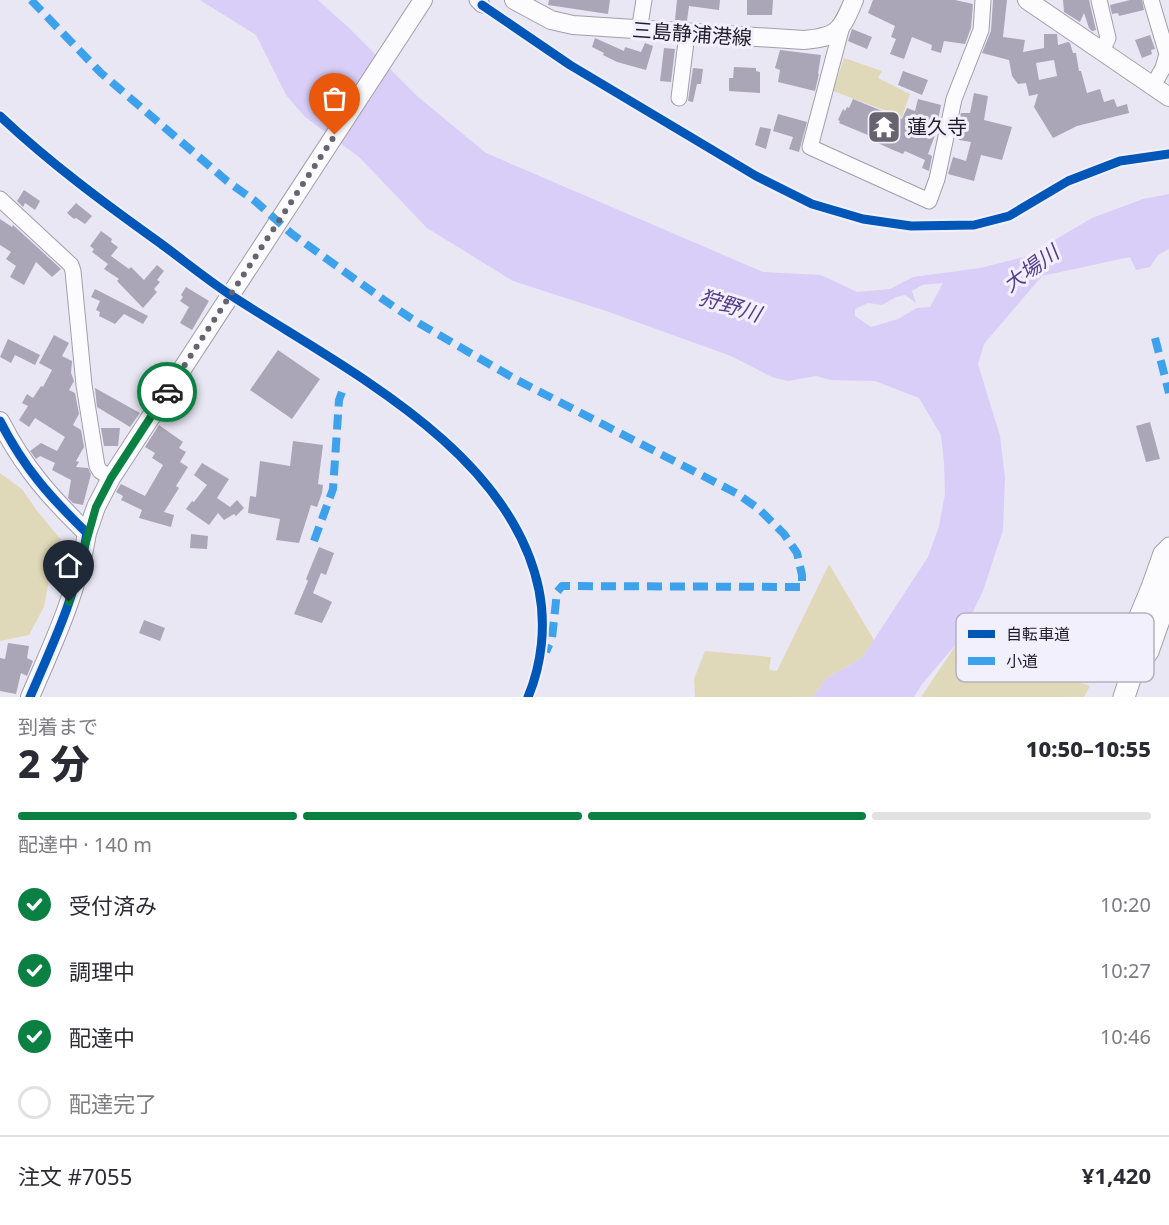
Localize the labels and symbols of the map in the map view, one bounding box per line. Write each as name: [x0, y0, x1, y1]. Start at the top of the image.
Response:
street label: 三島静浦港線: [631, 16, 753, 51]
pin: [309, 73, 360, 135]
temple icon: 蓮久寺: [866, 109, 902, 145]
place label: 蓮久寺: [907, 113, 967, 140]
water label: 大場川: [997, 237, 1066, 298]
water label: 狩野川: [696, 282, 766, 328]
courier: [137, 362, 197, 422]
pin: [43, 540, 94, 602]
legend: [956, 613, 1154, 682]
text: 自転車道: [1006, 623, 1070, 645]
text: 小道: [1006, 650, 1038, 672]

